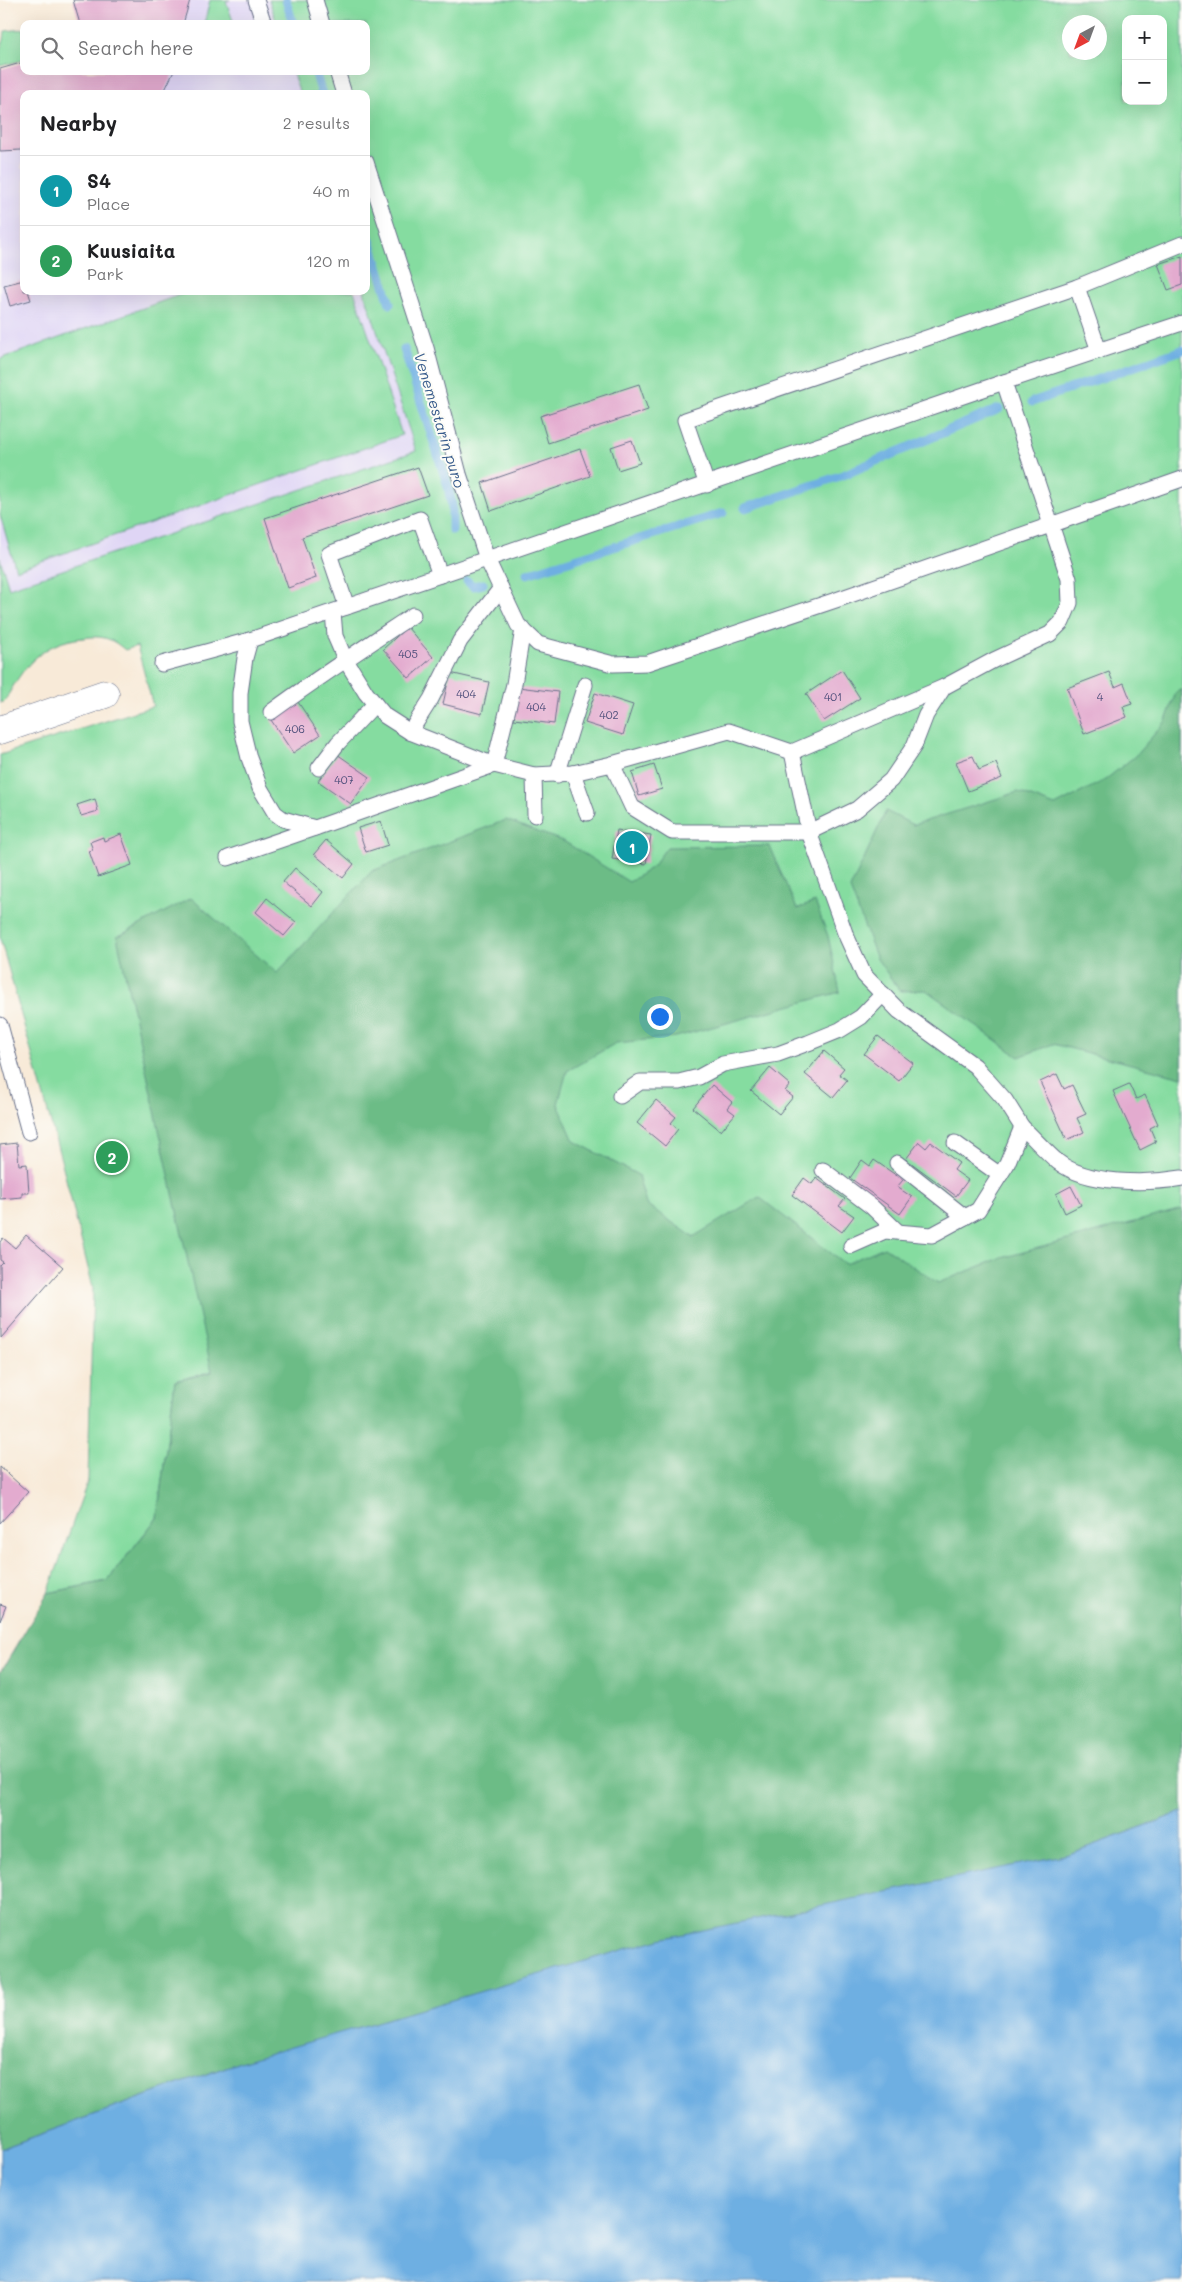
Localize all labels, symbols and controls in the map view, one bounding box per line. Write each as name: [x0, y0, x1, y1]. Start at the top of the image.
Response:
north arrow: [1062, 15, 1107, 60]
map controls: [1122, 15, 1167, 105]
button: +: [1122, 15, 1167, 60]
search box: [20, 20, 370, 75]
icon: search: [38, 34, 66, 62]
text: Search here: [78, 35, 194, 60]
button: −: [1122, 60, 1167, 105]
text: Nearby: [40, 109, 117, 136]
text: 2 results: [283, 112, 350, 133]
text: S4: [87, 168, 111, 193]
text: 1: [52, 180, 60, 201]
text: 40 m: [313, 180, 350, 201]
text: Place: [87, 193, 130, 214]
text: Kuusiaita: [87, 238, 175, 263]
text: 2: [52, 250, 60, 271]
text: 120 m: [306, 250, 350, 271]
text: Park: [87, 263, 123, 284]
water label: Venemestarin puro: [410, 350, 470, 490]
house number: 405: [398, 646, 418, 661]
house number: 404: [456, 686, 476, 701]
house number: 401: [824, 689, 842, 704]
house number: 4: [1097, 689, 1104, 704]
house number: 404: [526, 699, 546, 714]
house number: 402: [599, 707, 619, 722]
house number: 406: [285, 721, 305, 736]
house number: 407: [334, 772, 354, 787]
pin: 1: [616, 828, 648, 866]
your location: [647, 1004, 673, 1030]
pin: 2: [96, 1138, 128, 1176]

